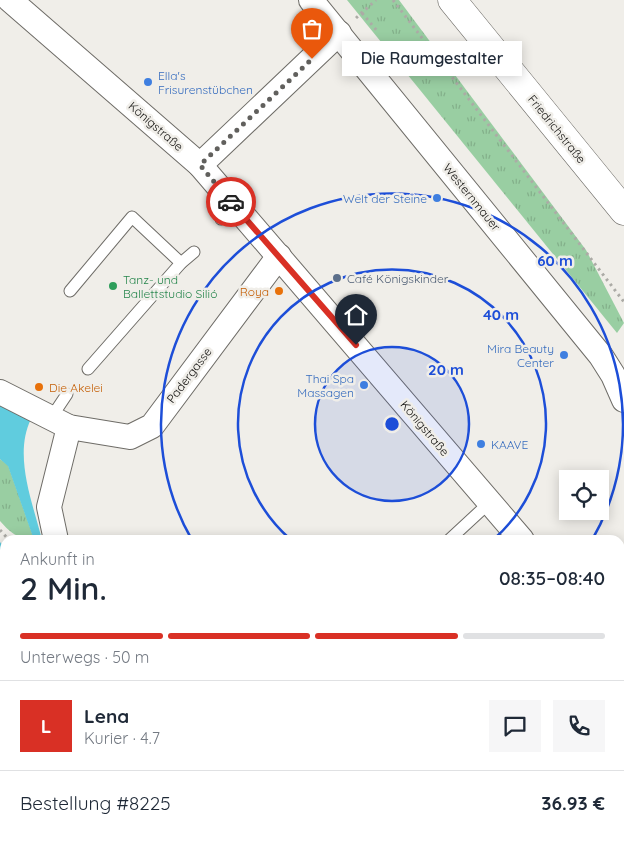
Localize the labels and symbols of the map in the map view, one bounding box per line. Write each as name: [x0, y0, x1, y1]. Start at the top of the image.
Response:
pin: [291, 8, 333, 59]
callout: Die Raumgestalter: [342, 42, 522, 76]
place label: Ella's Frisurenstübchen: [158, 68, 253, 97]
marker: Ella's Frisurenstübchen: [142, 76, 154, 88]
street label: Friedrichstraße: [525, 92, 589, 166]
street label: Königstraße: [126, 98, 187, 154]
street label: Westernmauer: [440, 160, 504, 234]
courier: [206, 177, 256, 227]
place label: Welt der Steine: [343, 191, 427, 206]
marker: Welt der Steine: [431, 192, 443, 204]
text: 60 m: [537, 251, 573, 270]
place label: Café Königskinder: [347, 271, 449, 286]
place label: Tanz- und Ballettstudio Silió: [123, 272, 217, 301]
marker: Café Königskinder: [331, 272, 343, 284]
marker: Tanz- und Ballettstudio Silió: [107, 280, 119, 292]
place label: Roya: [240, 284, 269, 299]
marker: Roya: [273, 285, 285, 297]
pin: [335, 294, 377, 345]
text: 40 m: [483, 305, 519, 324]
place label: Mira Beauty Center: [487, 341, 554, 370]
street label: Padergasse: [163, 344, 215, 406]
marker: Mira Beauty Center: [558, 349, 570, 361]
text: 20 m: [428, 360, 464, 379]
place label: Thai Spa Massagen: [297, 371, 354, 400]
marker: Thai Spa Massagen: [358, 379, 370, 391]
place label: Die Akelei: [49, 380, 103, 395]
marker: Die Akelei: [33, 381, 45, 393]
street label: Königstraße: [397, 397, 453, 459]
centre of rings: [383, 415, 401, 433]
place label: KAAVE: [491, 437, 529, 452]
marker: KAAVE: [475, 438, 487, 450]

